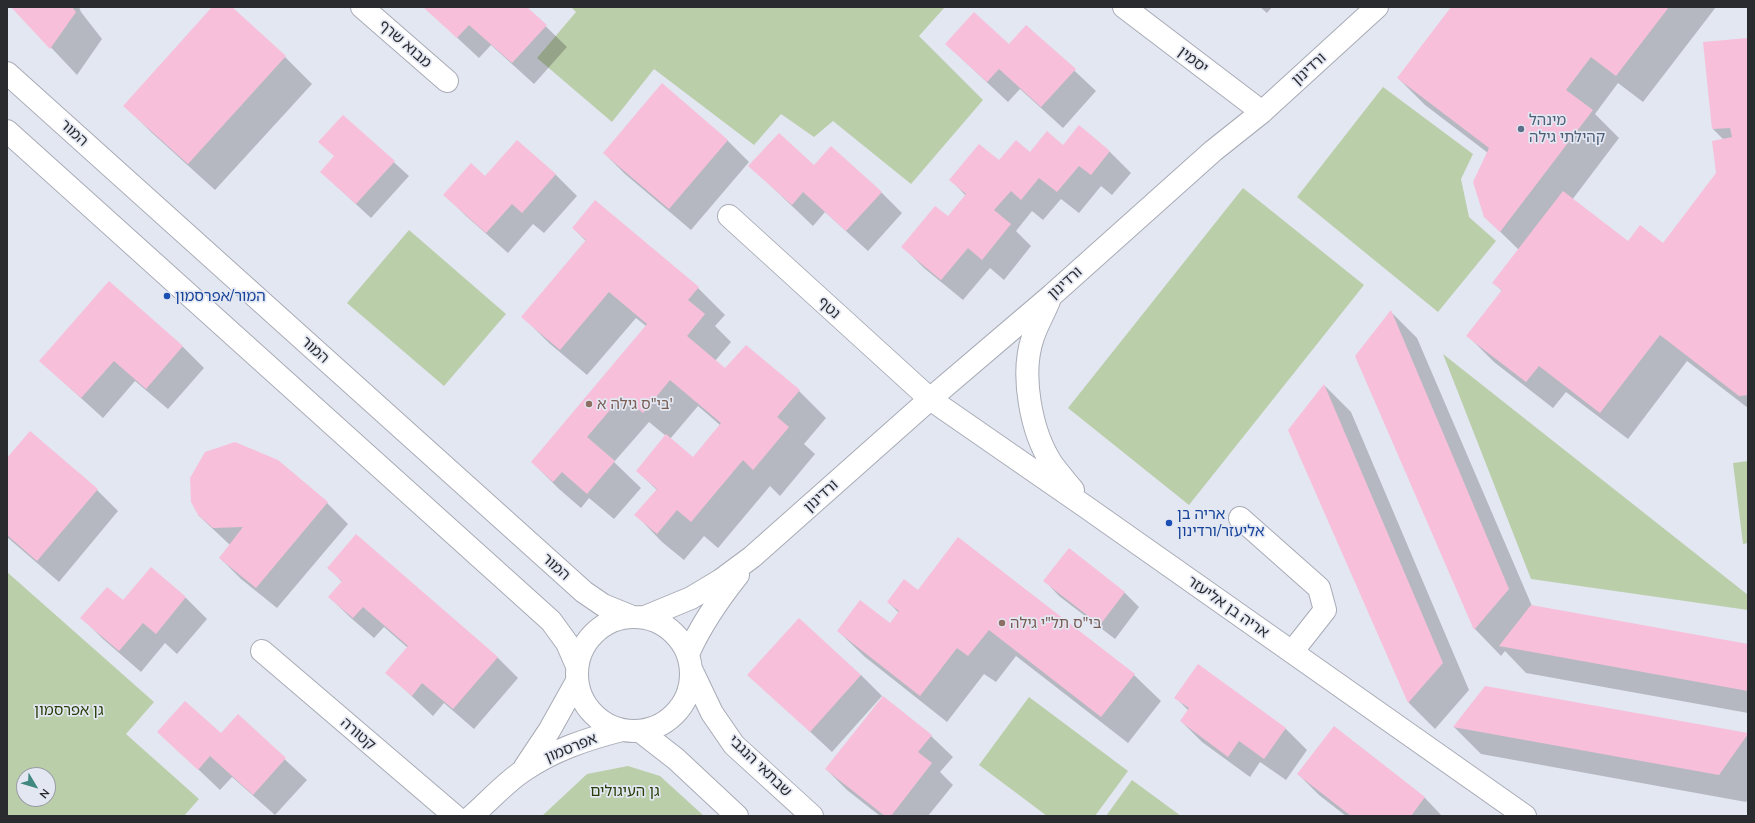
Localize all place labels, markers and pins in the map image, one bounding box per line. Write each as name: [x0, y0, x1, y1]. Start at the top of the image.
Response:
place label: מינהל קהילתי גילה: [1529, 111, 1605, 146]
marker: מינהל קהילתי גילה: [1516, 124, 1526, 134]
place label: המור/אפרסמון: [175, 287, 266, 305]
marker: המור/אפרסמון: [162, 291, 172, 301]
place label: בי"ס גילה א': [597, 395, 673, 413]
marker: בי"ס גילה א': [584, 399, 594, 409]
place label: אריה בן אליעזר/ורדינון: [1177, 505, 1265, 540]
marker: אריה בן אליעזר/ורדינון: [1164, 518, 1174, 528]
place label: בי"ס תל"י גילה: [1010, 614, 1101, 632]
marker: בי"ס תל"י גילה: [997, 618, 1007, 628]

